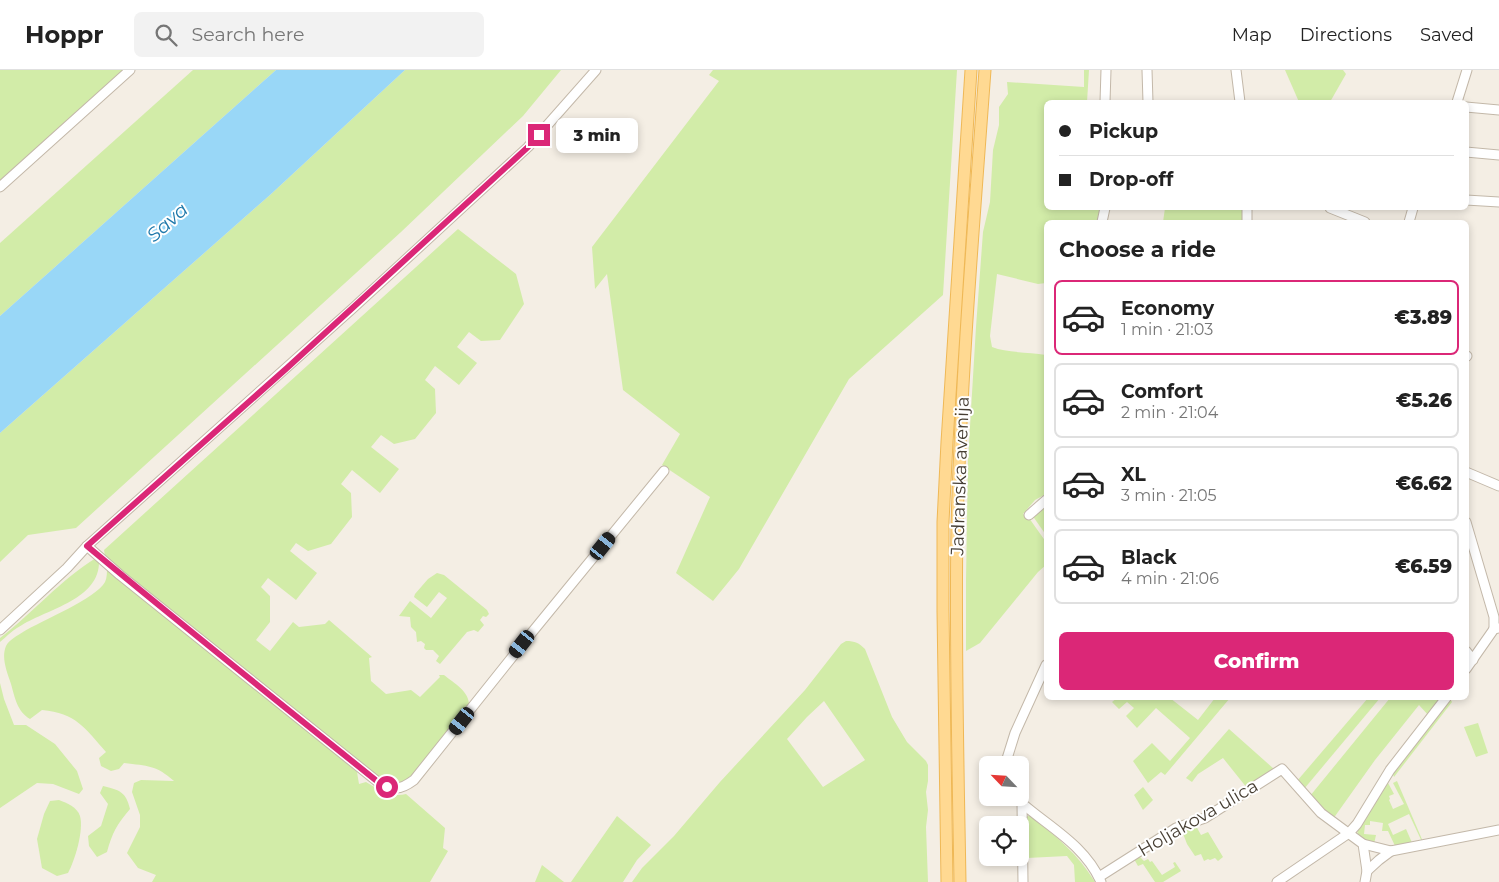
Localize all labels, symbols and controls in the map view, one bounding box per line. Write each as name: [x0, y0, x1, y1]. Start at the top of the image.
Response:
search box: [134, 12, 484, 57]
text: Hoppr: [25, 20, 104, 49]
icon: search: [152, 21, 180, 49]
text: Search here: [192, 23, 305, 46]
text: Map: [1232, 24, 1272, 46]
text: Directions: [1300, 24, 1392, 46]
text: Saved: [1420, 24, 1474, 46]
callout: 3 min: [556, 118, 639, 152]
text: Pickup: [1089, 120, 1158, 143]
route end: [528, 124, 550, 146]
text: 3 min: [573, 126, 621, 145]
text: Drop-off: [1089, 168, 1173, 191]
water label: Sava: [142, 198, 193, 247]
text: Choose a ride: [1059, 236, 1216, 263]
icon: car: [1061, 295, 1106, 340]
text: Economy: [1121, 297, 1214, 320]
text: €3.89: [1394, 306, 1452, 329]
text: 1 min · 21:03: [1121, 320, 1213, 339]
icon: car: [1061, 378, 1106, 423]
text: Comfort: [1121, 380, 1203, 403]
text: €5.26: [1396, 389, 1452, 412]
street label: Jadranska avenija: [946, 396, 974, 557]
text: 2 min · 21:04: [1121, 403, 1218, 422]
icon: car: [1061, 461, 1106, 506]
text: XL: [1121, 463, 1146, 486]
text: €6.62: [1395, 472, 1452, 495]
text: 3 min · 21:05: [1121, 486, 1217, 505]
car: [587, 530, 618, 562]
icon: car: [1061, 544, 1106, 589]
text: Black: [1121, 546, 1177, 569]
text: €6.59: [1395, 555, 1452, 578]
text: 4 min · 21:06: [1121, 569, 1219, 588]
car: [506, 628, 537, 660]
button: Confirm: [1059, 632, 1454, 690]
car: [446, 705, 477, 737]
north arrow: [979, 756, 1029, 806]
map controls: [979, 756, 1029, 866]
street label: Holjakova ulica: [1134, 775, 1262, 861]
route start: [376, 776, 398, 798]
button: locate: [979, 816, 1029, 866]

